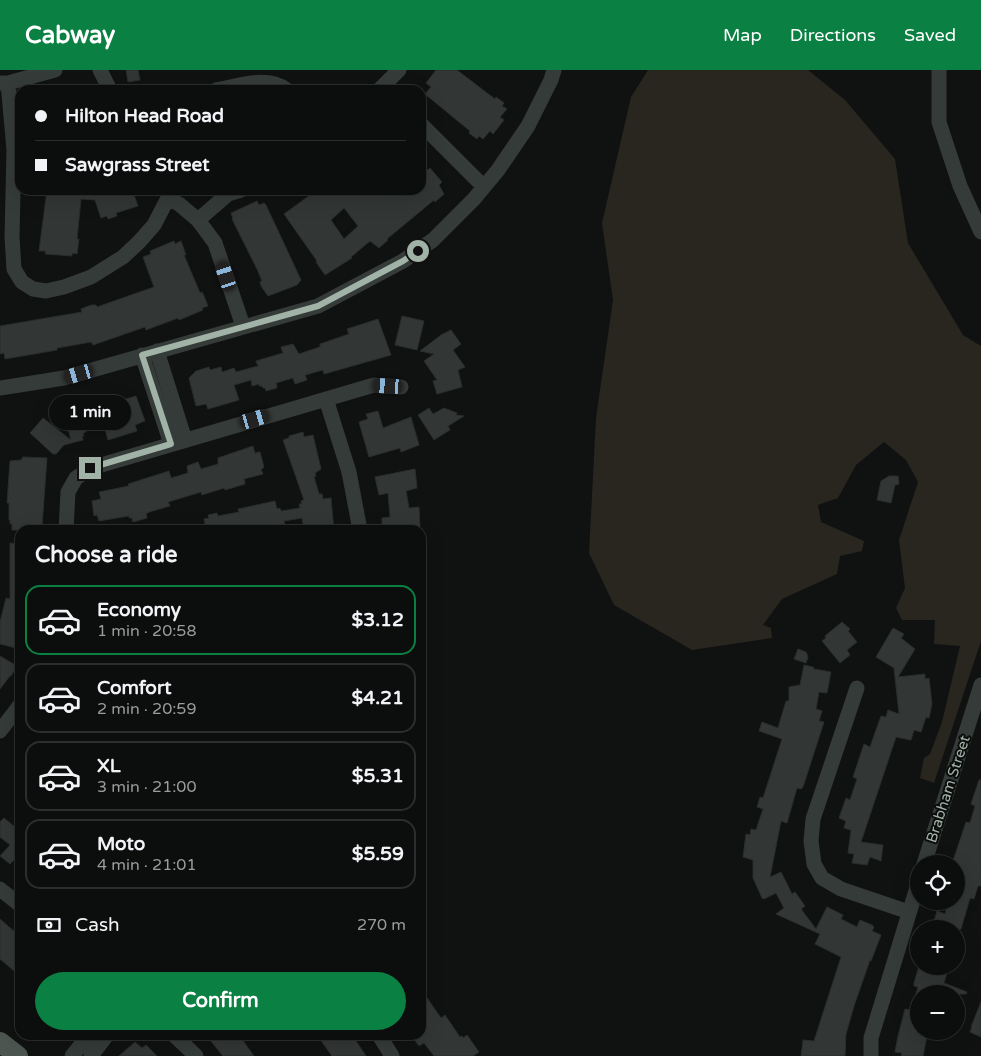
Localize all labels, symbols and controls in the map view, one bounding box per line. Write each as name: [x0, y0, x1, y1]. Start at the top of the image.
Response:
text: Cabway: [25, 21, 115, 50]
text: Map: [723, 24, 762, 46]
text: Directions: [790, 24, 876, 46]
text: Saved: [904, 24, 956, 46]
text: Hilton Head Road: [65, 105, 224, 127]
text: Sawgrass Street: [65, 154, 210, 176]
route start: [407, 240, 429, 262]
car: [214, 259, 237, 293]
car: [62, 363, 95, 385]
car: [372, 378, 403, 394]
callout: 1 min: [49, 396, 131, 430]
text: 1 min: [69, 402, 111, 422]
car: [238, 408, 271, 430]
route end: [79, 457, 101, 479]
text: Choose a ride: [35, 542, 178, 568]
icon: car: [37, 598, 82, 643]
text: Economy: [97, 599, 181, 621]
text: $3.12: [352, 609, 404, 631]
text: 1 min · 20:58: [97, 621, 196, 641]
icon: car: [37, 676, 82, 721]
text: Comfort: [97, 677, 171, 699]
text: $4.21: [352, 687, 404, 709]
text: 2 min · 20:59: [97, 699, 196, 719]
street label: Brabham Street: [922, 733, 974, 845]
icon: car: [37, 754, 82, 799]
text: XL: [97, 755, 121, 777]
text: $5.31: [352, 765, 404, 787]
text: 3 min · 21:00: [97, 777, 196, 797]
icon: car: [37, 832, 82, 877]
text: Moto: [97, 833, 145, 855]
text: $5.59: [352, 843, 404, 865]
text: 4 min · 21:01: [97, 855, 196, 875]
map controls: [910, 855, 965, 1040]
button: locate: [910, 855, 965, 910]
icon: cash: [35, 911, 63, 939]
text: Cash: [75, 914, 120, 936]
text: 270 m: [357, 915, 406, 935]
button: +: [910, 920, 965, 975]
button: Confirm: [35, 972, 406, 1030]
button: −: [910, 985, 965, 1040]

